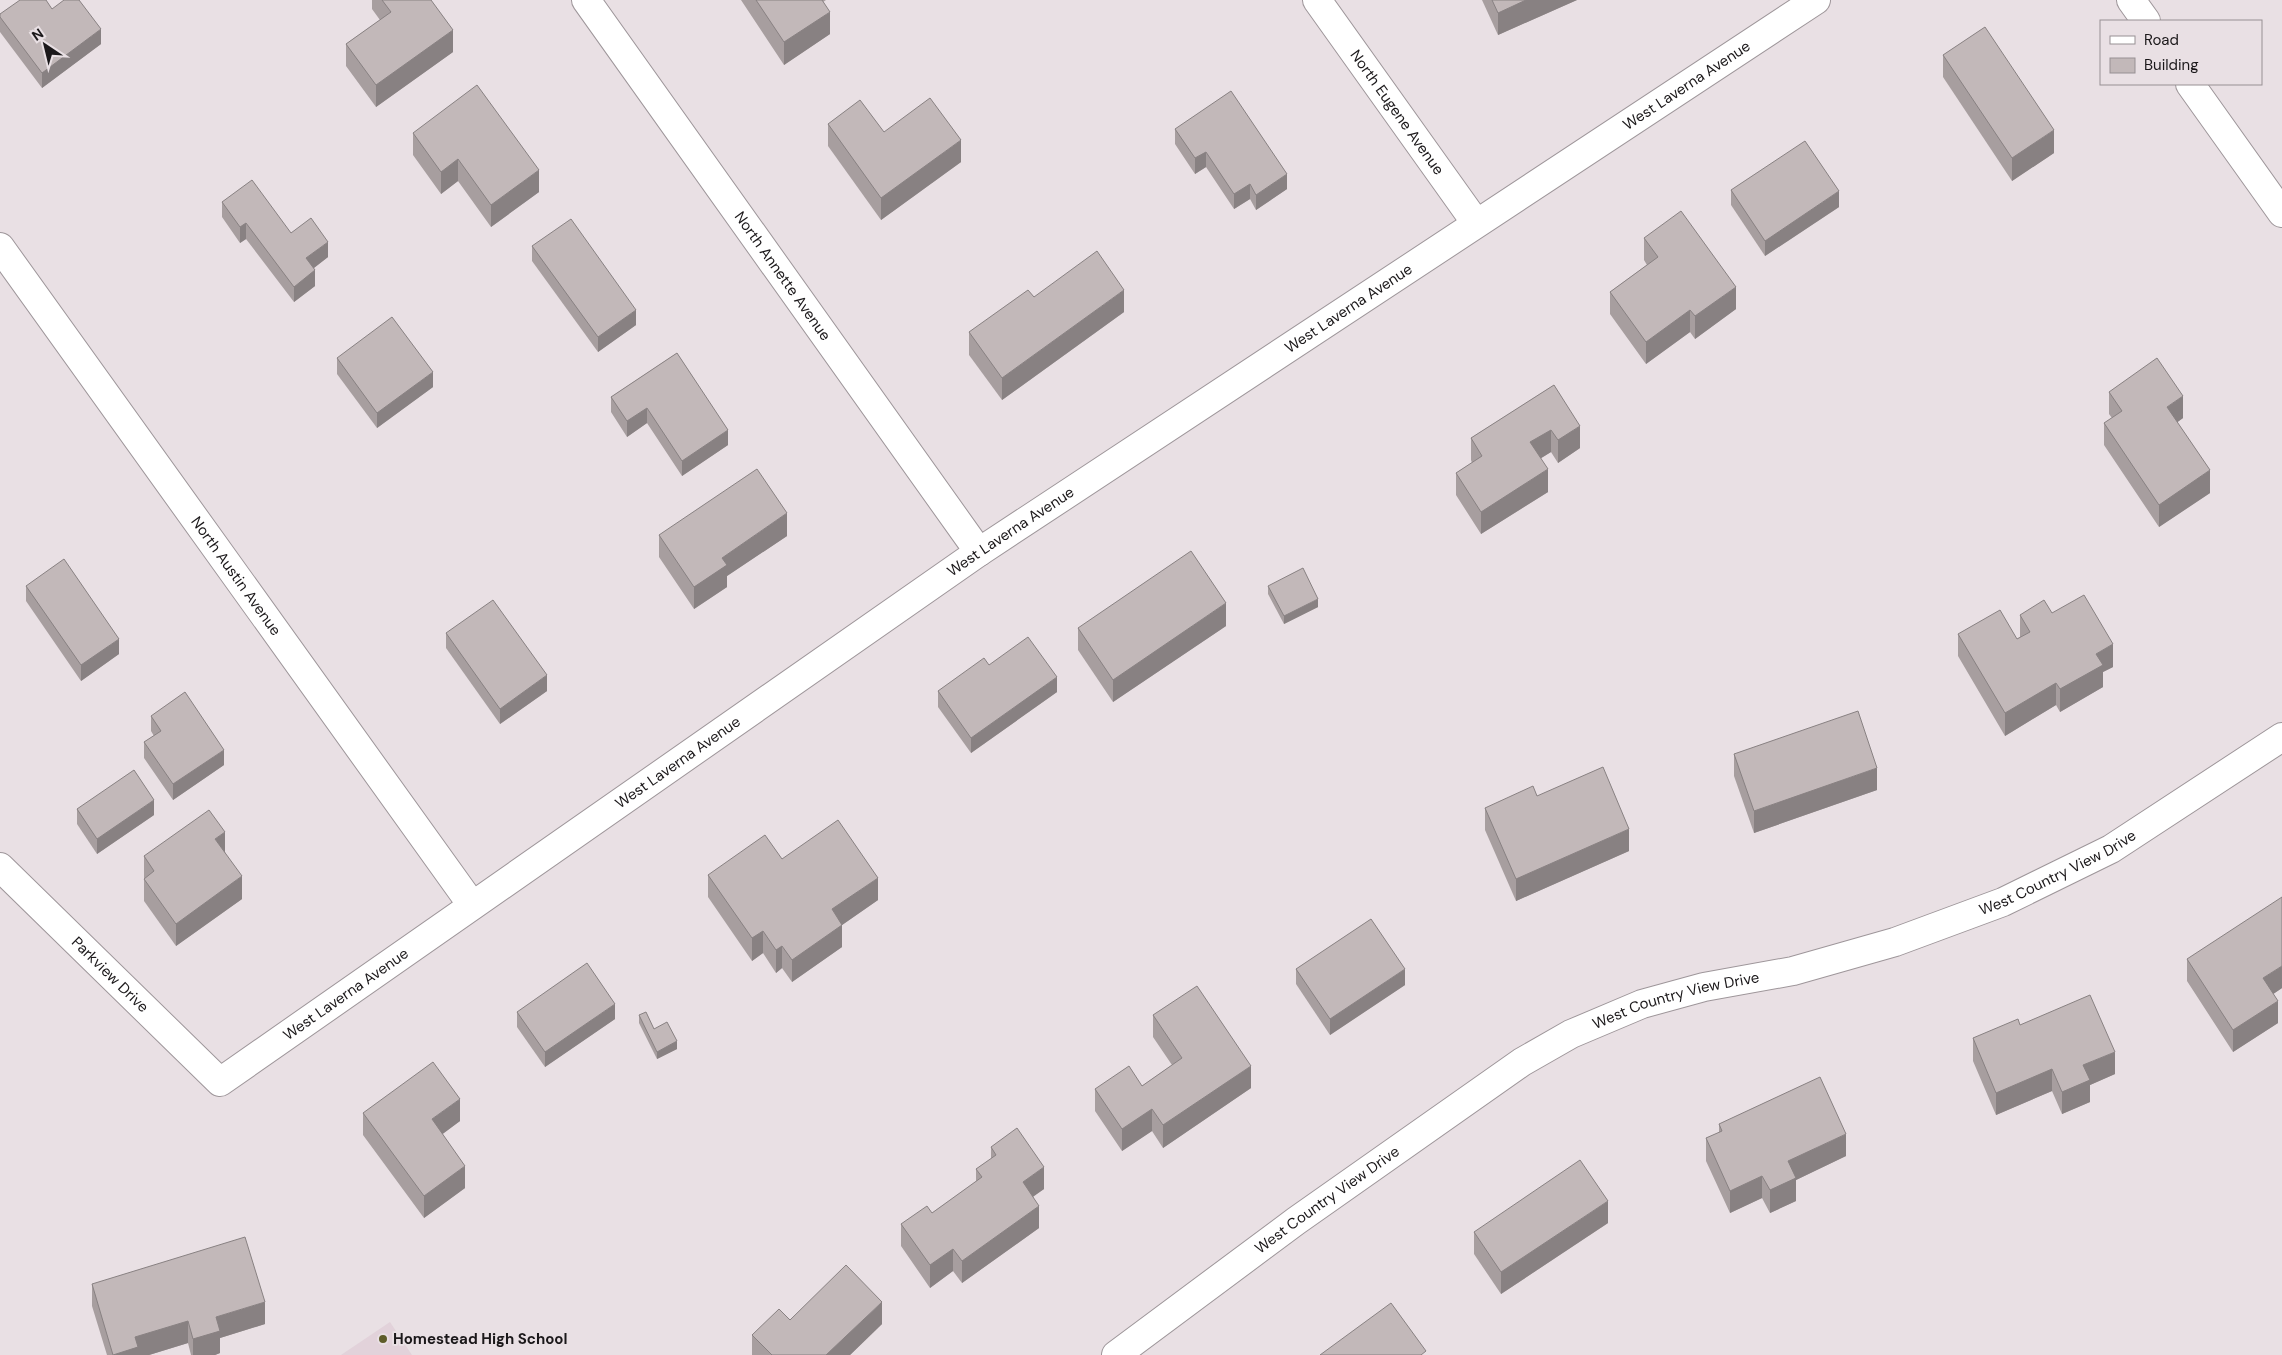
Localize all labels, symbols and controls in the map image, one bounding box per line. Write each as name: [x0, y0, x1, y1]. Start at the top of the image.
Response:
north arrow: [20, 20, 70, 70]
legend: [2100, 20, 2262, 85]
text: N: [28, 24, 47, 45]
text: Road: [2144, 30, 2179, 50]
street label: West Laverna Avenue: [1619, 36, 1754, 135]
street label: North Eugene Avenue: [1346, 46, 1449, 179]
text: Building: [2144, 55, 2199, 75]
street label: North Annette Avenue: [730, 208, 835, 345]
street label: West Laverna Avenue: [1281, 259, 1416, 358]
street label: West Laverna Avenue: [943, 482, 1078, 581]
street label: North Austin Avenue: [187, 513, 286, 640]
street label: West Laverna Avenue: [611, 712, 744, 813]
street label: West Country View Drive: [1976, 825, 2140, 920]
street label: Parkview Drive: [67, 932, 153, 1017]
street label: West Laverna Avenue: [279, 943, 412, 1045]
street label: West Country View Drive: [1590, 967, 1761, 1034]
street label: West Country View Drive: [1251, 1141, 1403, 1258]
place label: Homestead High School: [393, 1329, 568, 1349]
marker: Homestead High School: [377, 1333, 389, 1345]

